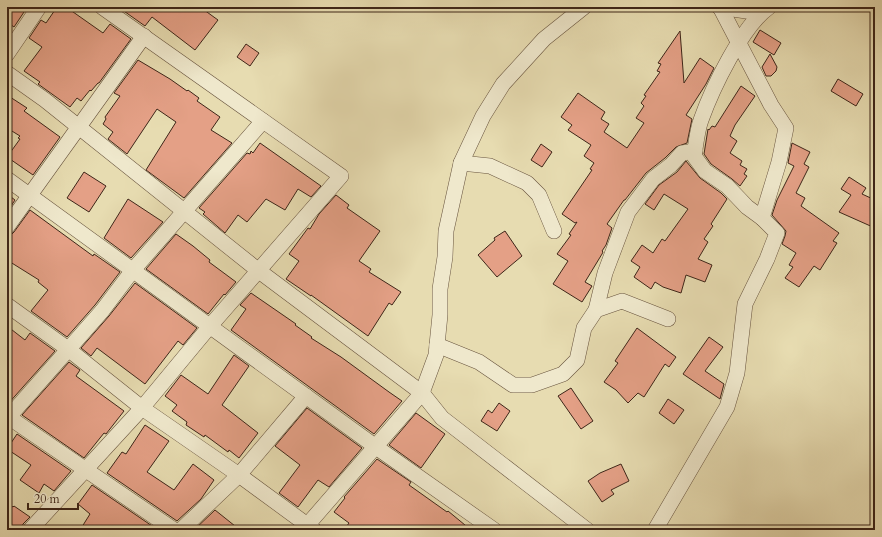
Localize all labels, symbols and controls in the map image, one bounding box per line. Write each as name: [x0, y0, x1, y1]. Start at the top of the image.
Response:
scale bar: [28, 485, 78, 511]
text: 20 m: [34, 491, 61, 507]

